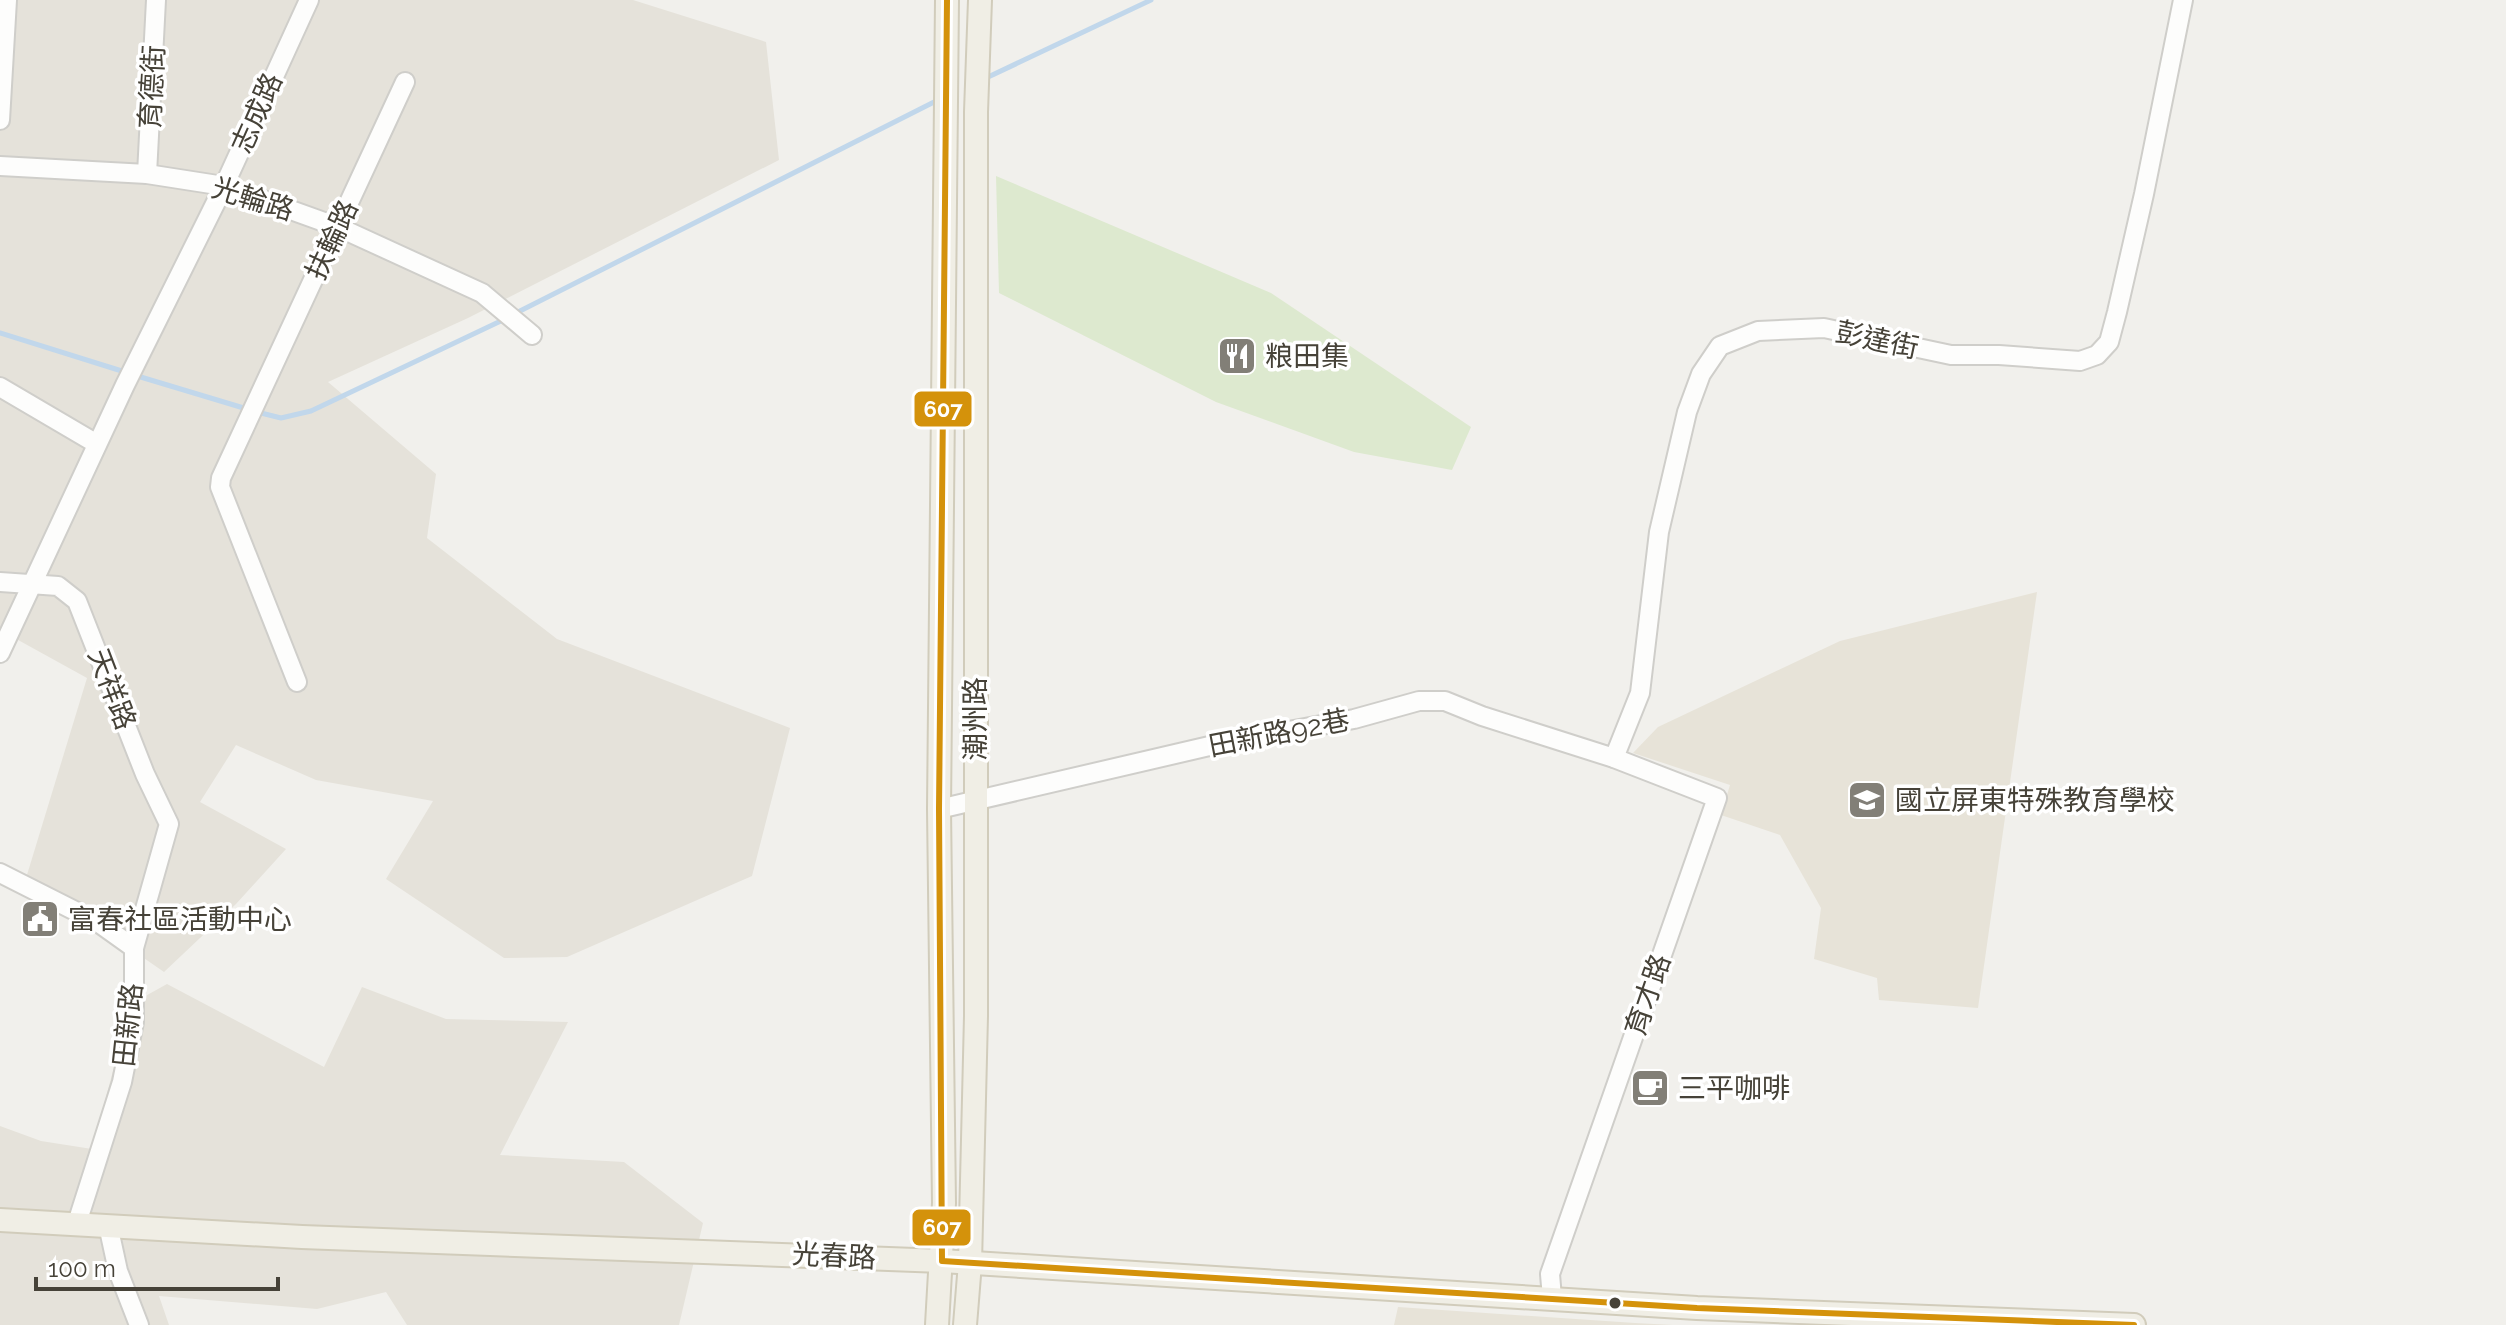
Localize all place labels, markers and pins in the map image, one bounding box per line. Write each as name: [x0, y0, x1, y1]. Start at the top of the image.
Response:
restaurant icon: 粮田集: [1216, 335, 1258, 377]
place label: 粮田集: [1265, 340, 1349, 373]
school or university icon: 國立屏東特殊教育學校: [1846, 779, 1888, 821]
place label: 國立屏東特殊教育學校: [1895, 784, 2175, 817]
public building icon: 富春社區活動中心: [19, 898, 61, 940]
place label: 富春社區活動中心: [68, 903, 292, 936]
cafe icon: 三平咖啡: [1629, 1067, 1671, 1109]
place label: 三平咖啡: [1678, 1072, 1790, 1105]
unlabelled marker: [1607, 1295, 1623, 1311]

